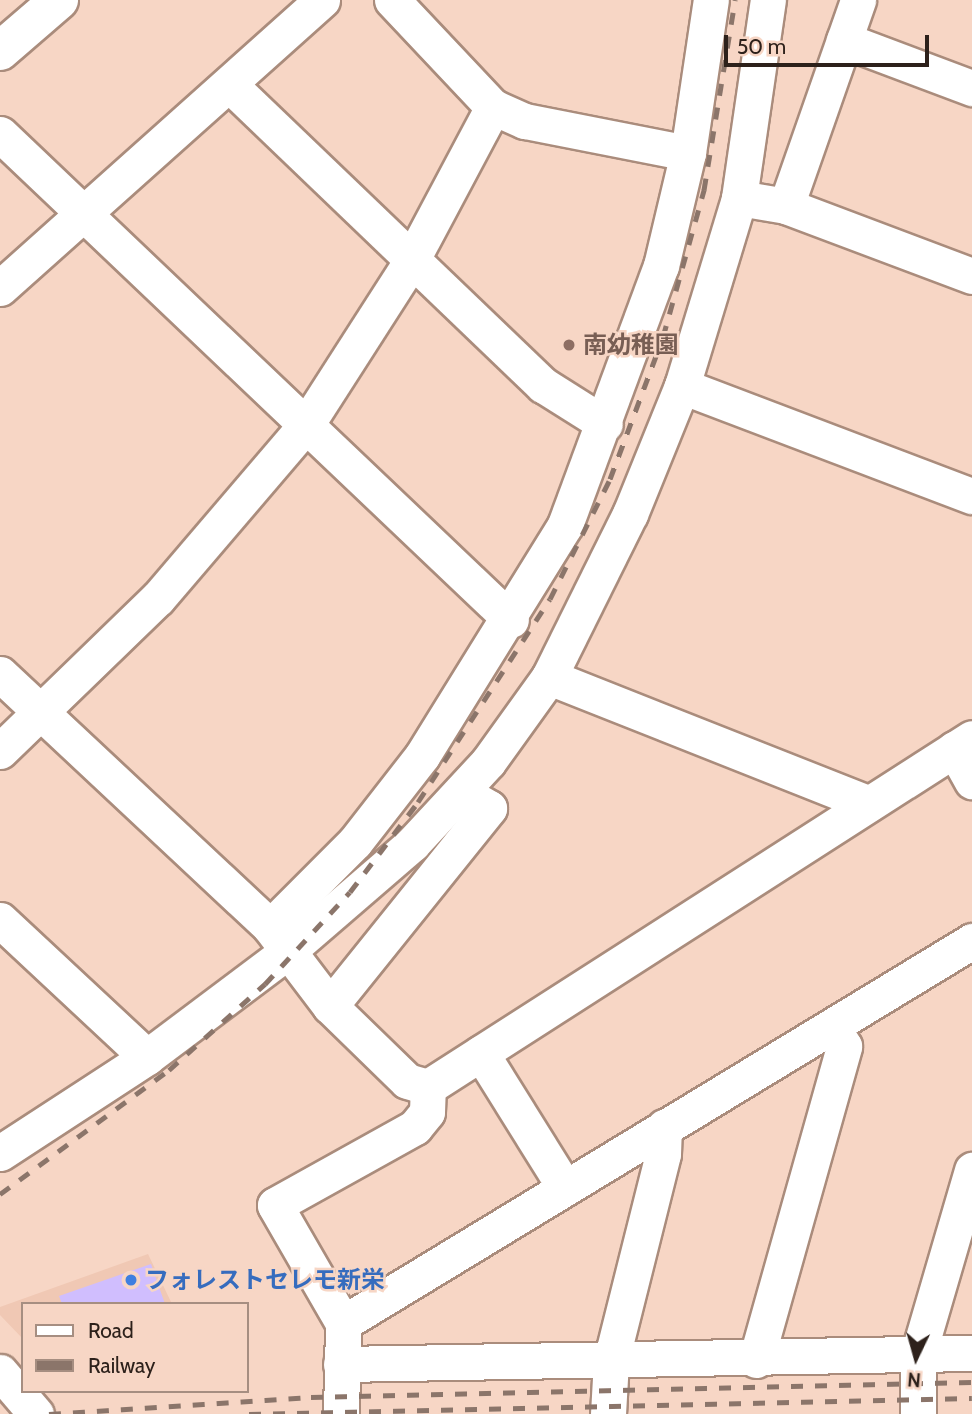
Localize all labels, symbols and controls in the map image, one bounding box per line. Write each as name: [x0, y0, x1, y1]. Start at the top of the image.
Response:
scale bar: [727, 21, 932, 65]
text: 50 m: [737, 34, 786, 59]
place label: 南幼稚園: [583, 331, 679, 359]
marker: 南幼稚園: [561, 337, 577, 353]
place label: フォレストセレモ新栄: [145, 1266, 385, 1294]
marker: フォレストセレモ新栄: [123, 1272, 139, 1288]
legend: [21, 1302, 248, 1393]
text: Road: [88, 1318, 134, 1343]
north arrow: [881, 1323, 951, 1393]
text: Railway: [88, 1353, 155, 1378]
text: N: [906, 1367, 922, 1391]

